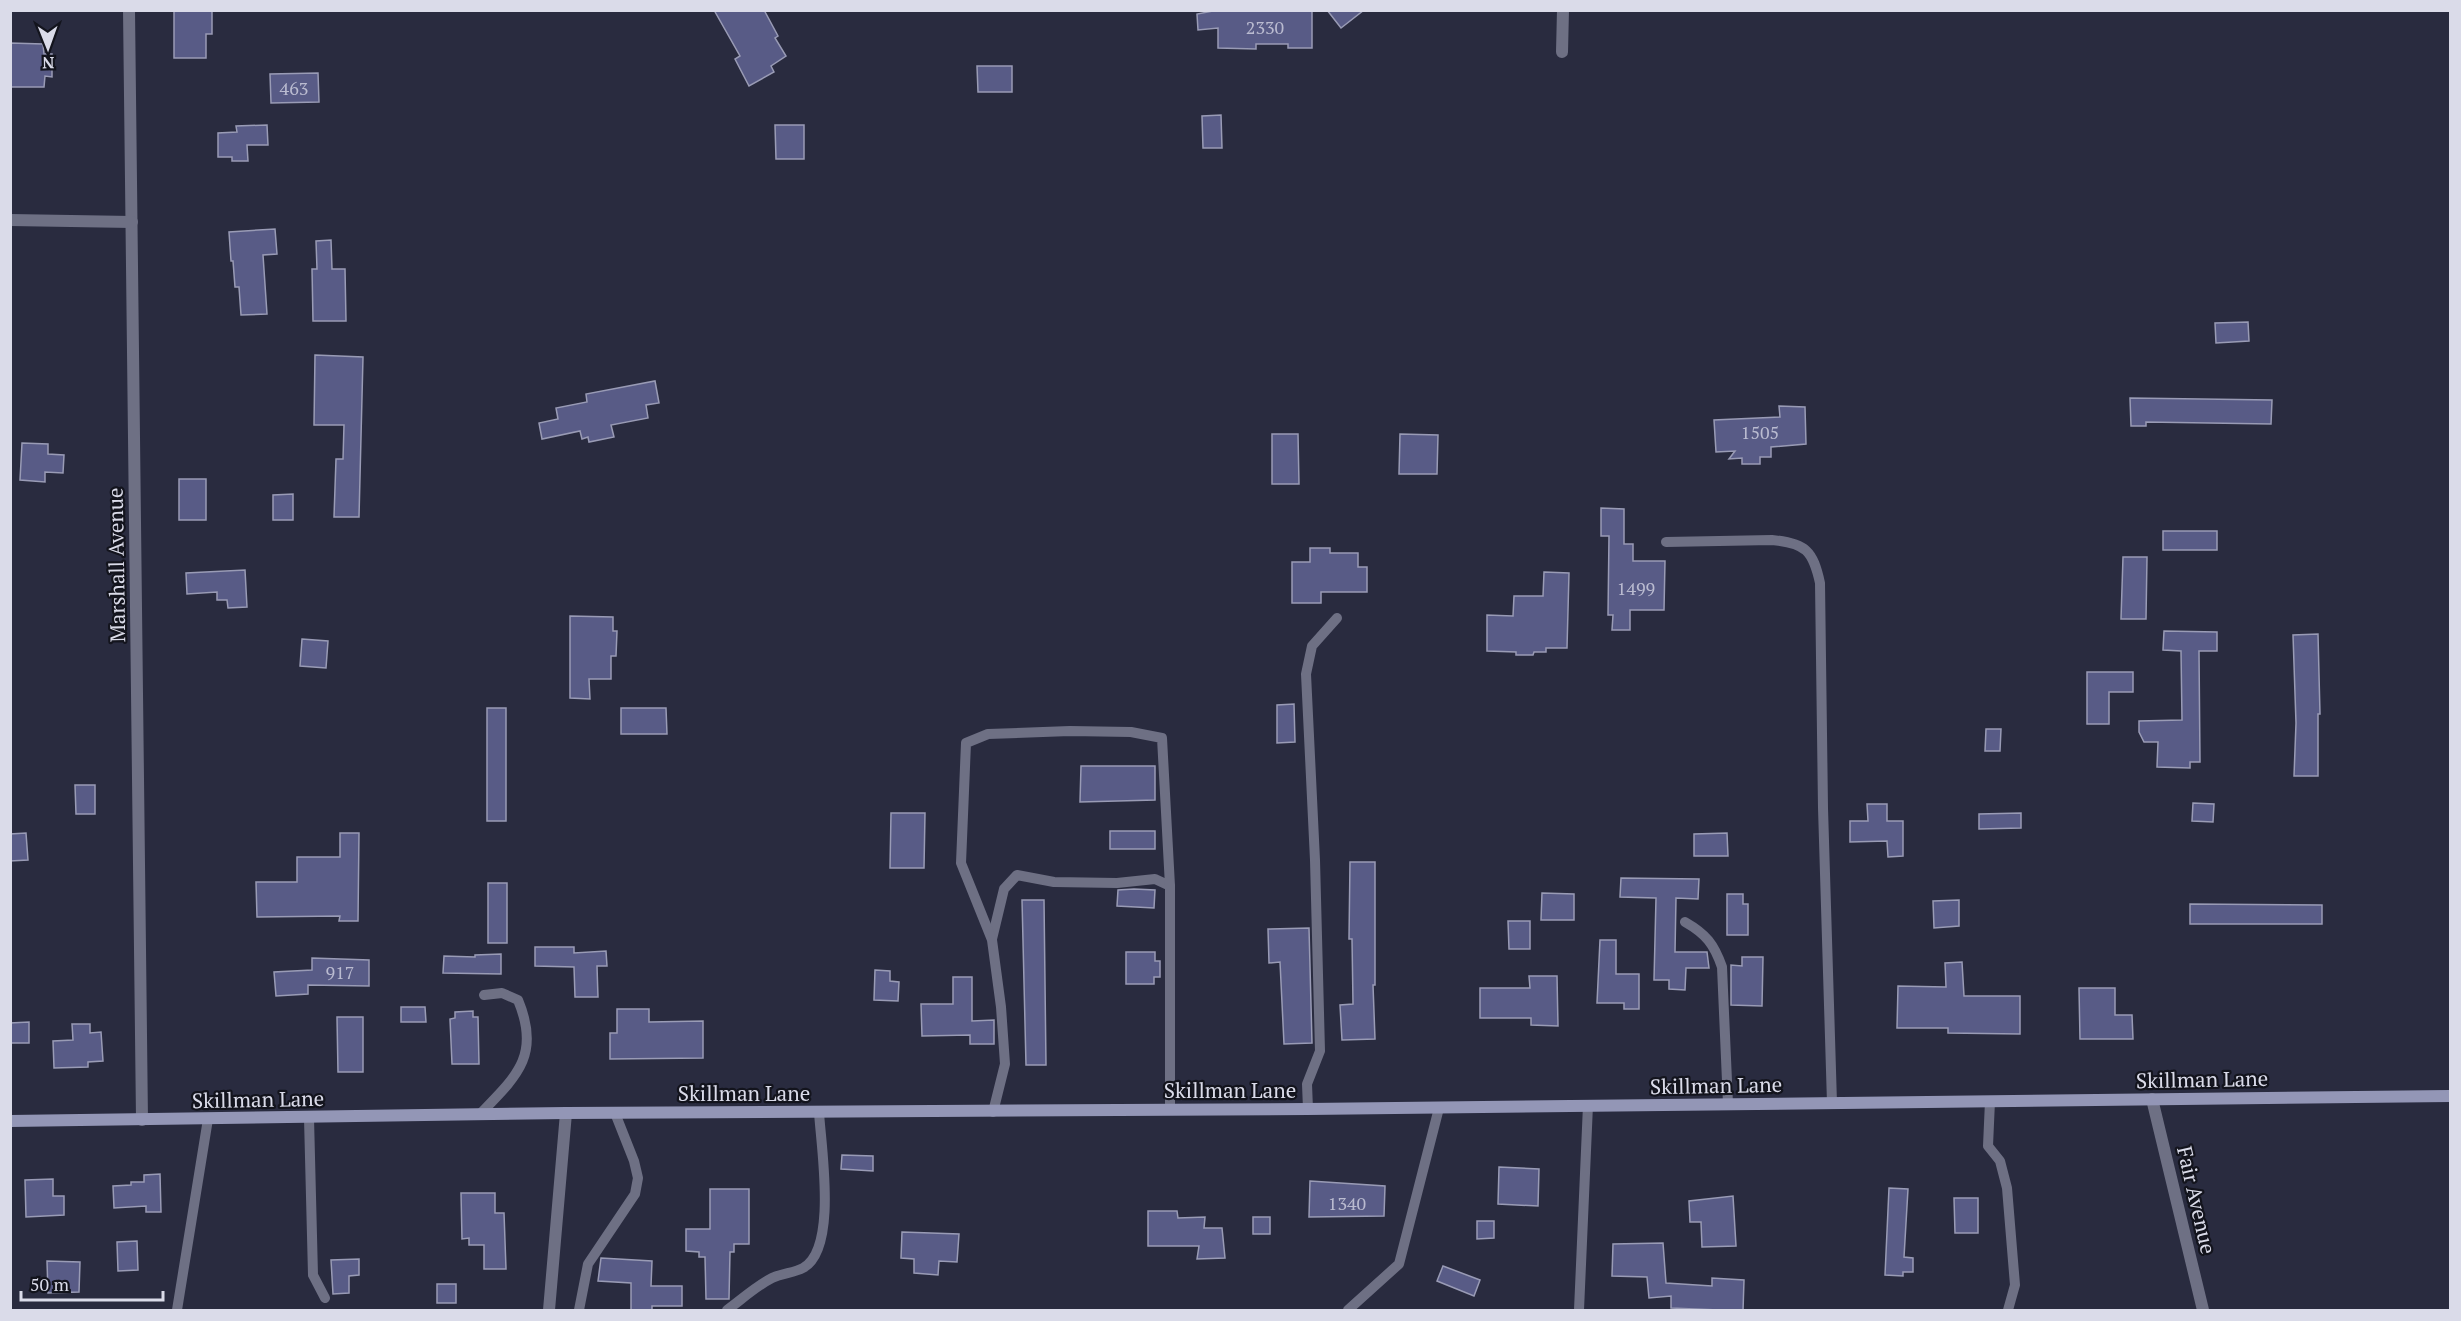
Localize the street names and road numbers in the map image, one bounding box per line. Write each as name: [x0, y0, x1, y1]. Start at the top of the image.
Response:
street label: Marshall Avenue: [101, 487, 131, 643]
street label: Skillman Lane: [2136, 1064, 2268, 1094]
street label: Skillman Lane: [1650, 1070, 1782, 1100]
street label: Skillman Lane: [1164, 1076, 1296, 1104]
street label: Skillman Lane: [678, 1079, 810, 1107]
street label: Skillman Lane: [192, 1084, 324, 1114]
street label: Fair Avenue: [2171, 1143, 2223, 1257]

